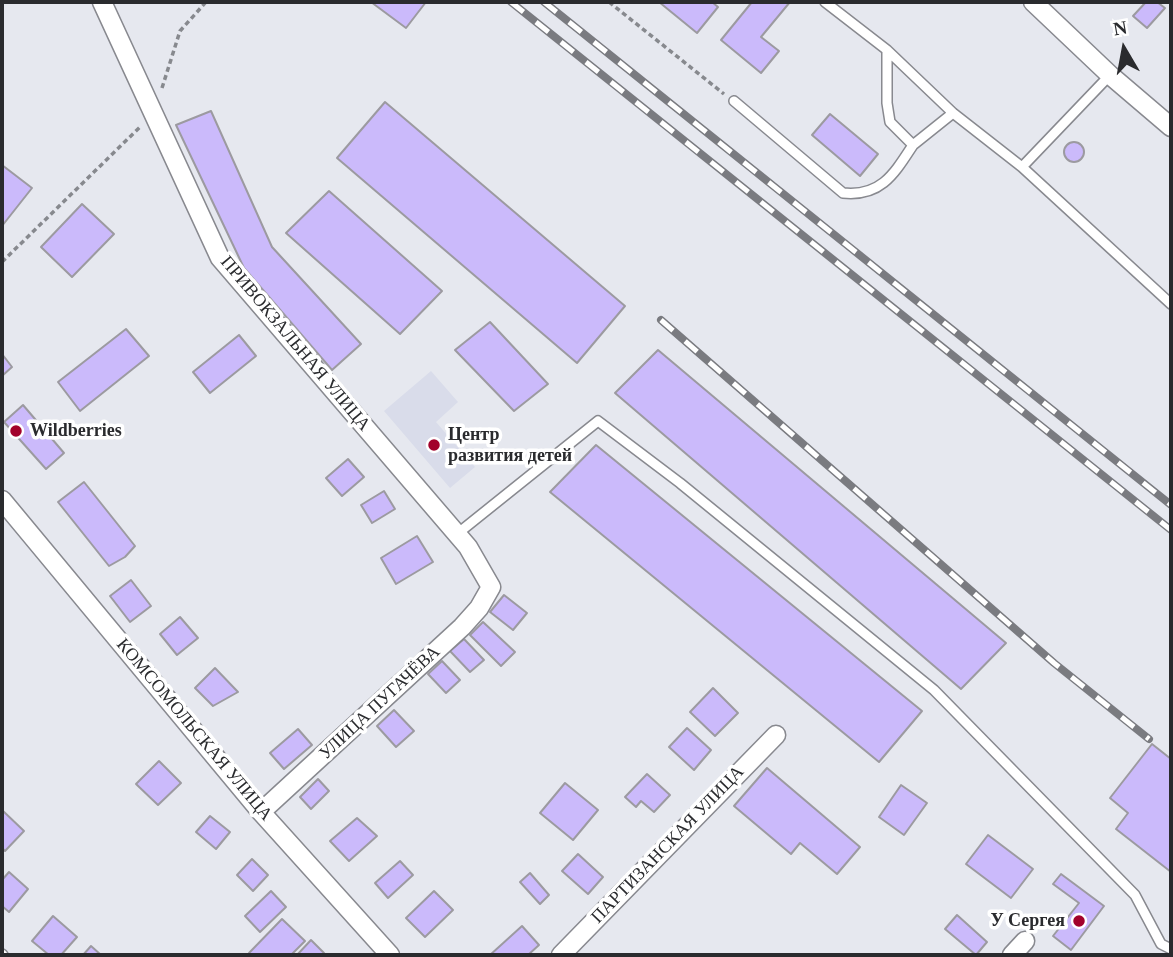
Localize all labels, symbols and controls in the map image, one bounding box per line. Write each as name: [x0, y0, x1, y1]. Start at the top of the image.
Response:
north arrow: [1089, 14, 1159, 84]
text: N: [1112, 16, 1129, 39]
street label: ПРИВОКЗАЛЬНАЯ УЛИЦА: [215, 252, 375, 436]
place label: Wildberries: [30, 420, 122, 442]
marker: Wildberries: [8, 423, 24, 439]
place label: Центр развития детей: [448, 424, 572, 466]
marker: Центр развития детей: [426, 437, 442, 453]
street label: КОМСОМОЛЬСКАЯ УЛИЦА: [111, 635, 277, 825]
street label: УЛИЦА ПУГАЧЁВА: [315, 641, 445, 765]
street label: ПАРТИЗАНСКАЯ УЛИЦА: [587, 762, 749, 928]
place label: У Сергея: [990, 910, 1065, 932]
marker: У Сергея: [1071, 913, 1087, 929]

